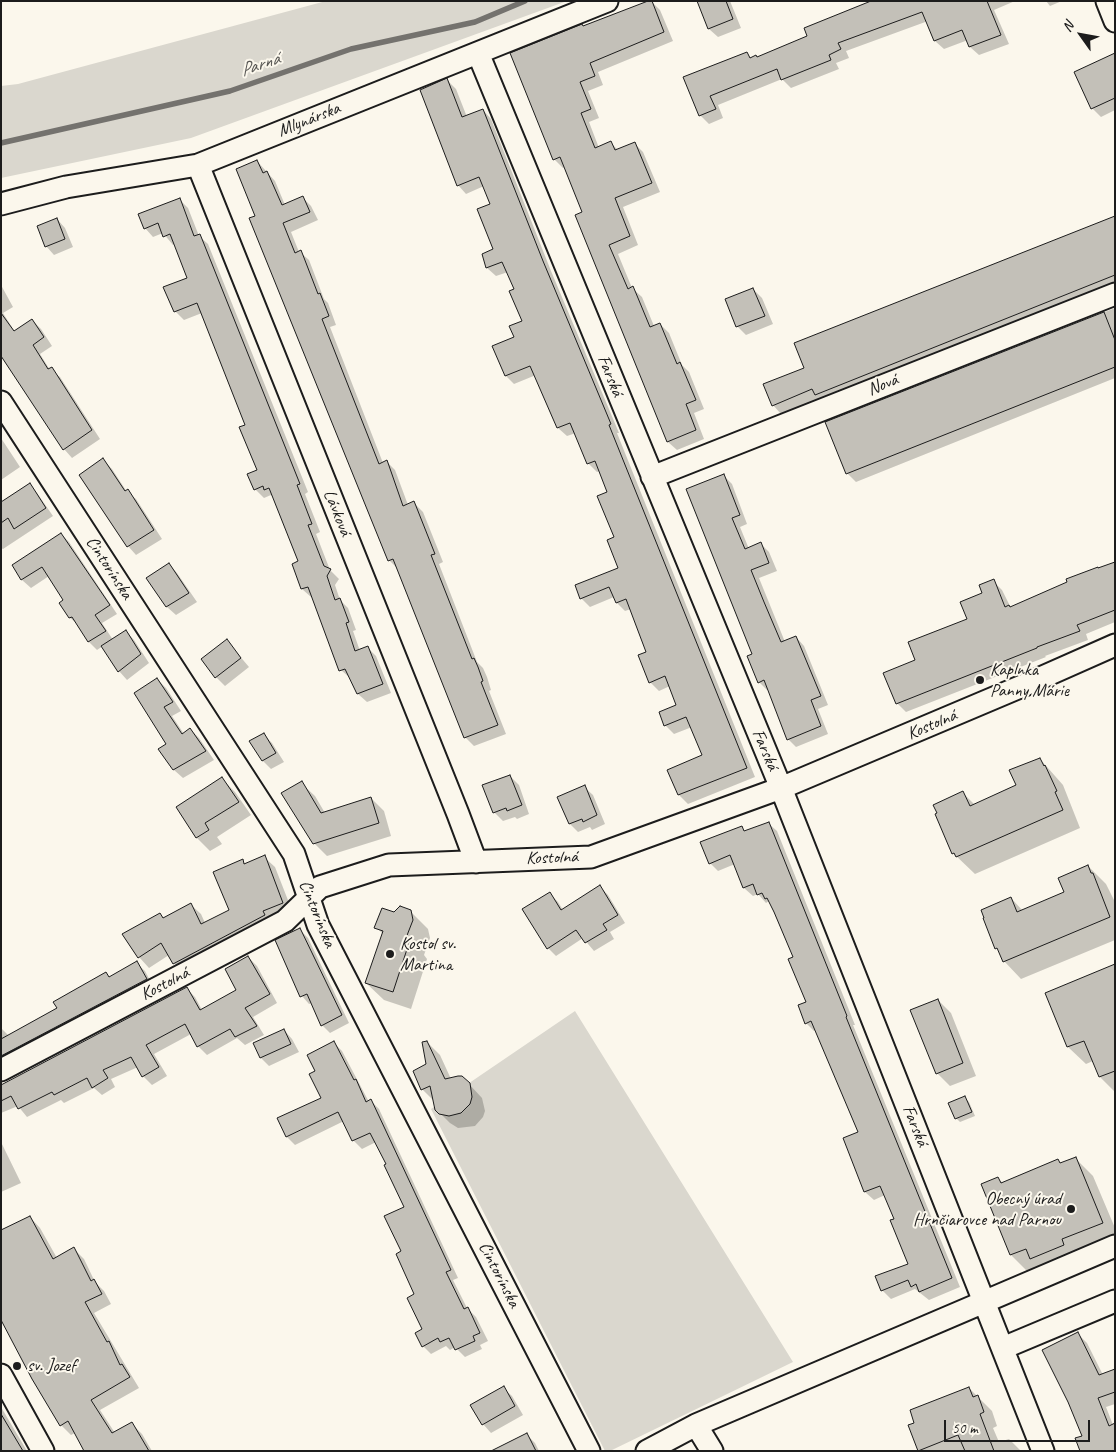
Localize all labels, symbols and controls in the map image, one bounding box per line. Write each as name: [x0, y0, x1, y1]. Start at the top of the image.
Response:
north arrow: [1056, 10, 1106, 60]
text: N: [1058, 19, 1077, 35]
water label: Parná: [237, 48, 283, 82]
street label: Mlynárska: [275, 98, 343, 142]
street label: Farská: [592, 352, 628, 400]
street label: Nová: [865, 369, 901, 401]
street label: Lávková: [318, 487, 356, 539]
street label: Cintorínska: [81, 532, 137, 604]
place label: Kaplnka Panny Márie: [990, 659, 1069, 702]
marker: Kaplnka Panny Márie: [974, 674, 986, 686]
street label: Kostolná: [904, 705, 960, 745]
street label: Farská: [747, 726, 783, 774]
street label: Kostolná: [526, 846, 578, 870]
street label: Cintorínska: [294, 877, 340, 951]
place label: Kostol sv. Martina: [400, 933, 456, 976]
marker: Kostol sv. Martina: [384, 948, 396, 960]
street label: Kostolná: [137, 962, 193, 1006]
street label: Farská: [897, 1102, 933, 1150]
place label: Obecný úrad Hrnčiarovce nad Parnou: [913, 1188, 1061, 1230]
marker: Obecný úrad Hrnčiarovce nad Parnou: [1065, 1203, 1077, 1215]
street label: Cintorínska: [473, 1239, 525, 1311]
place label: sv. Jozef: [27, 1355, 75, 1377]
marker: sv. Jozef: [11, 1360, 23, 1372]
scale bar: [946, 1410, 1092, 1442]
text: 50 m: [952, 1419, 978, 1438]

